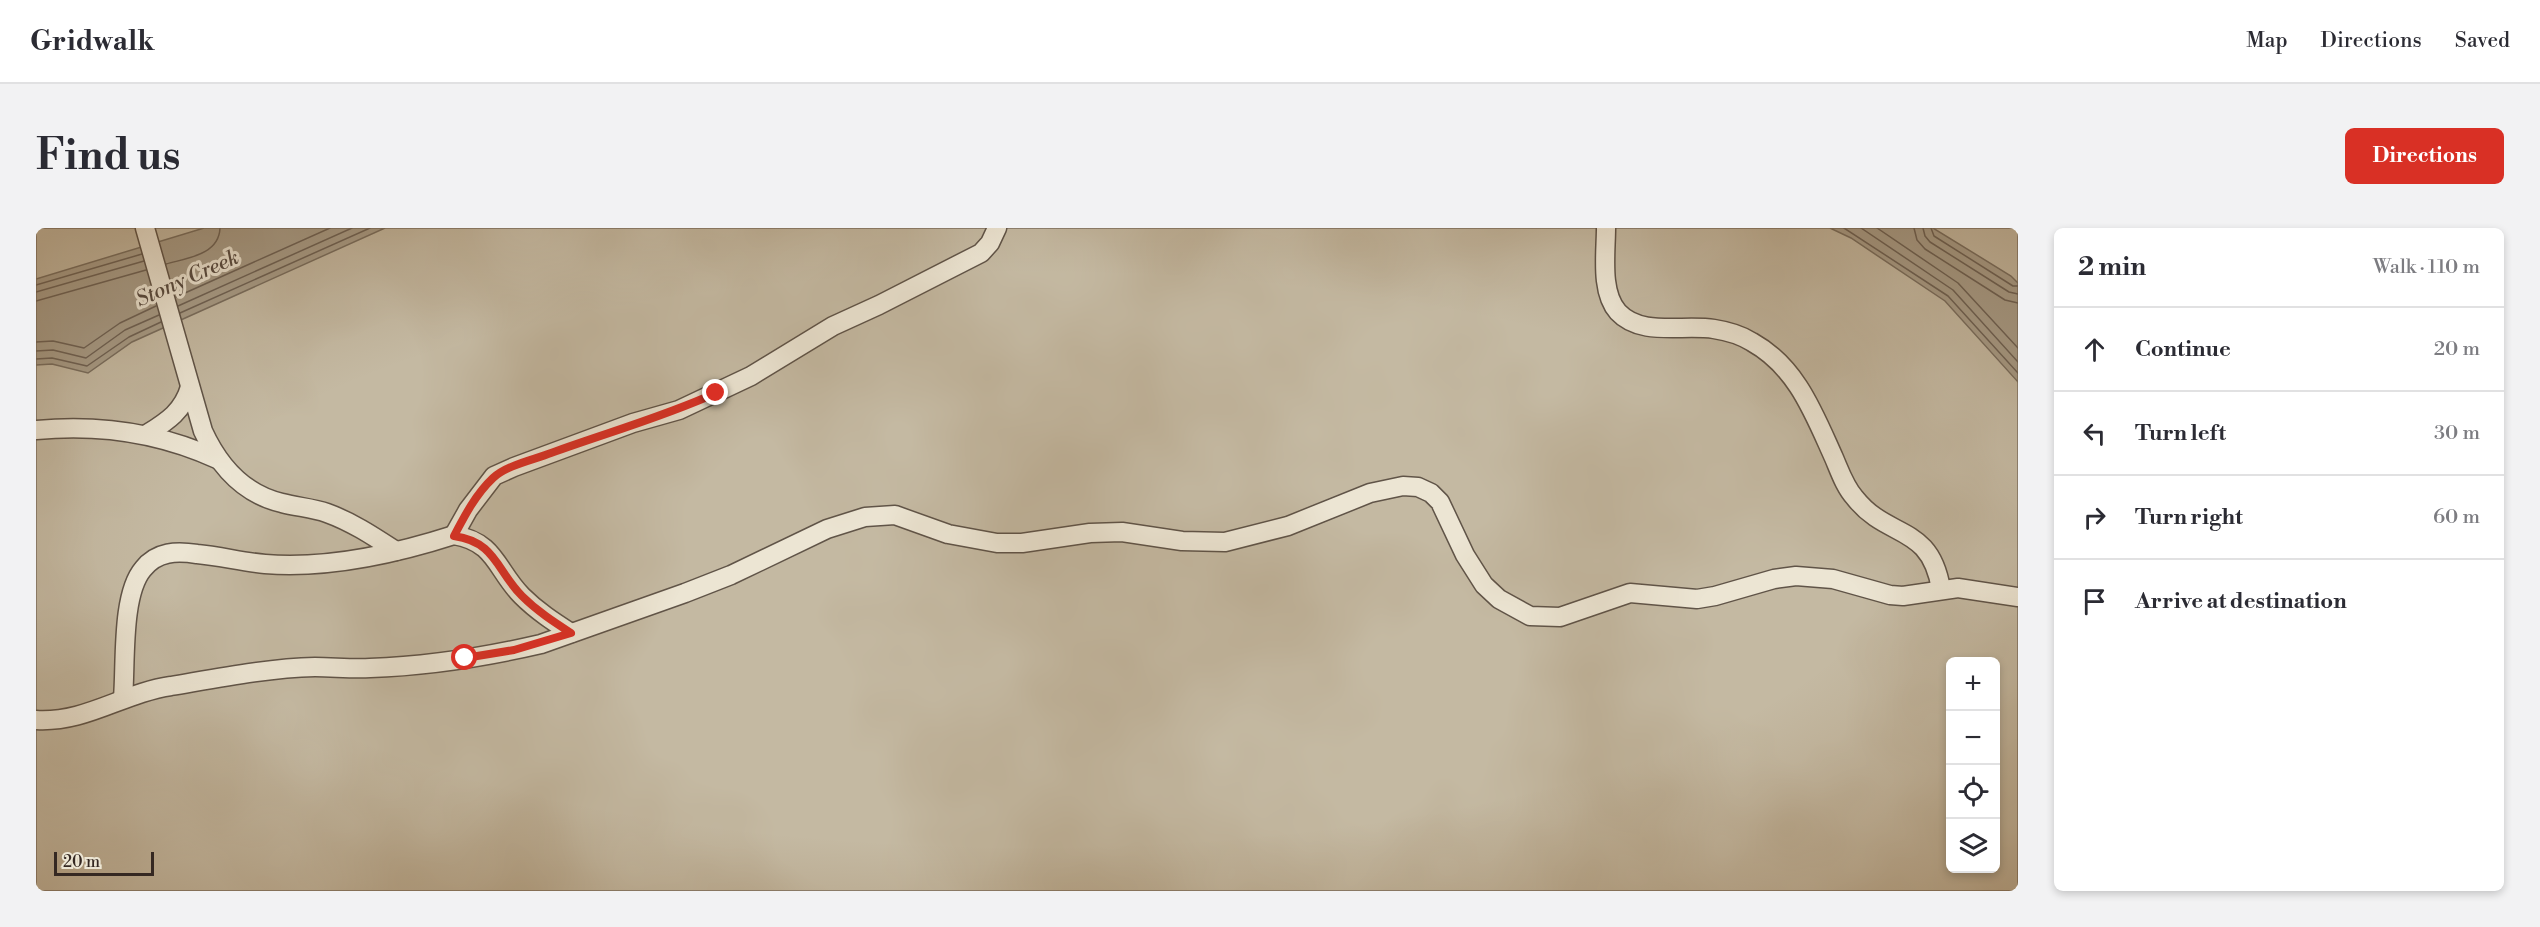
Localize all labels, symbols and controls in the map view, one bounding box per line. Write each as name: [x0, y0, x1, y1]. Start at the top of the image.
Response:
text: Gridwalk: [30, 24, 154, 59]
text: Map: [2246, 28, 2288, 54]
text: Directions: [2321, 28, 2422, 54]
text: Saved: [2455, 28, 2510, 54]
button: Directions: [2345, 128, 2504, 184]
text: Find us: [36, 130, 180, 183]
water label: Stony Creek: [132, 245, 243, 313]
text: 2 min: [2078, 251, 2146, 283]
text: Walk · 110 m: [2373, 255, 2480, 280]
icon: ahead: [2078, 333, 2111, 366]
text: Continue: [2135, 336, 2231, 363]
text: 20 m: [2434, 337, 2480, 362]
route end: [702, 379, 728, 405]
icon: left: [2078, 417, 2111, 450]
text: Turn left: [2135, 420, 2226, 447]
text: 30 m: [2434, 421, 2480, 446]
icon: right: [2078, 501, 2111, 534]
text: Turn right: [2135, 504, 2243, 531]
text: 60 m: [2433, 505, 2480, 530]
icon: arrive: [2078, 585, 2111, 618]
text: Arrive at destination: [2135, 588, 2347, 615]
route start: [451, 644, 477, 670]
map controls: [1946, 657, 2000, 873]
button: +: [1946, 657, 2000, 711]
button: −: [1946, 711, 2000, 765]
button: locate: [1946, 765, 2000, 819]
button: layers: [1946, 819, 2000, 873]
scale bar: [54, 849, 154, 876]
text: 20 m: [63, 852, 100, 872]

